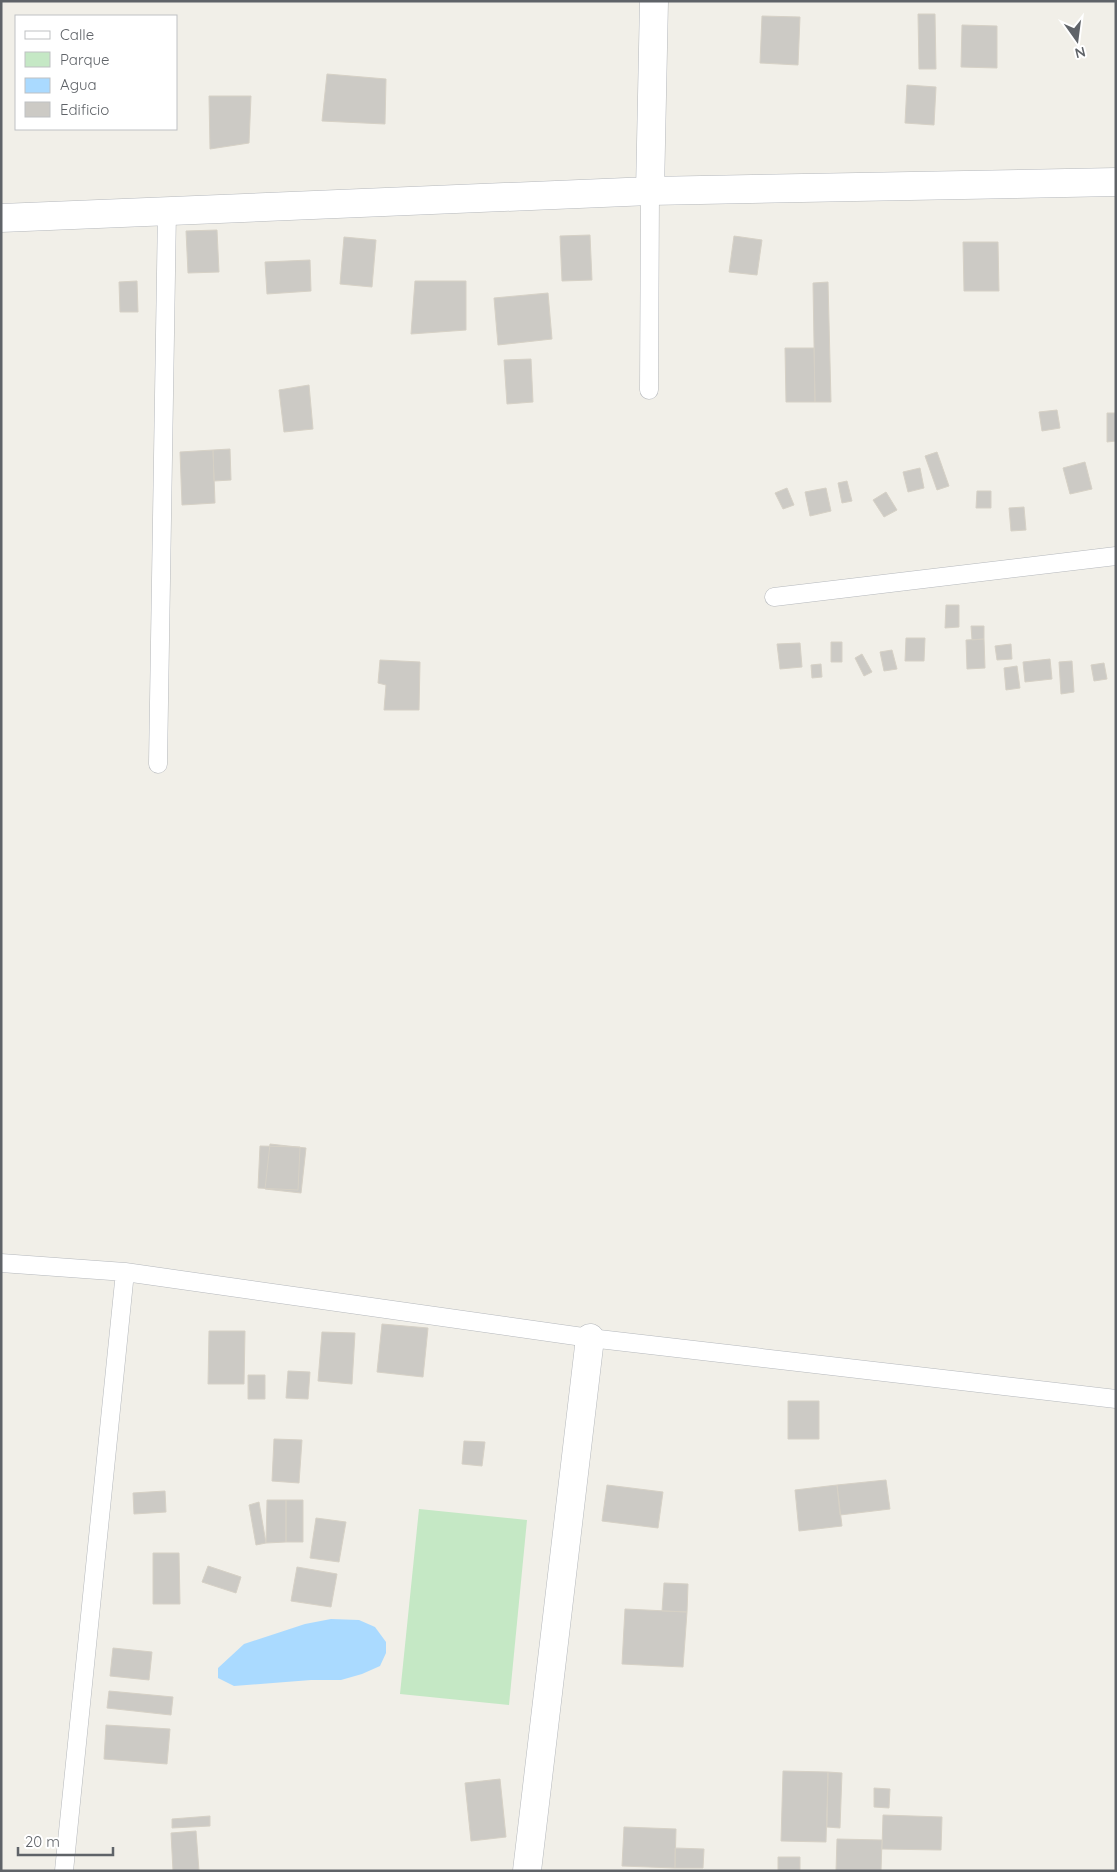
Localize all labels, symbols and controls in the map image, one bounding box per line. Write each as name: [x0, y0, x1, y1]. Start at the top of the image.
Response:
legend: [15, 15, 178, 130]
north arrow: [1052, 15, 1102, 65]
text: Calle: [60, 25, 94, 44]
text: N: [1073, 43, 1087, 63]
text: Parque: [60, 50, 110, 69]
text: Agua: [60, 75, 97, 94]
text: Edificio: [60, 100, 109, 119]
scale bar: [18, 1824, 112, 1856]
text: 20 m: [25, 1832, 60, 1851]

